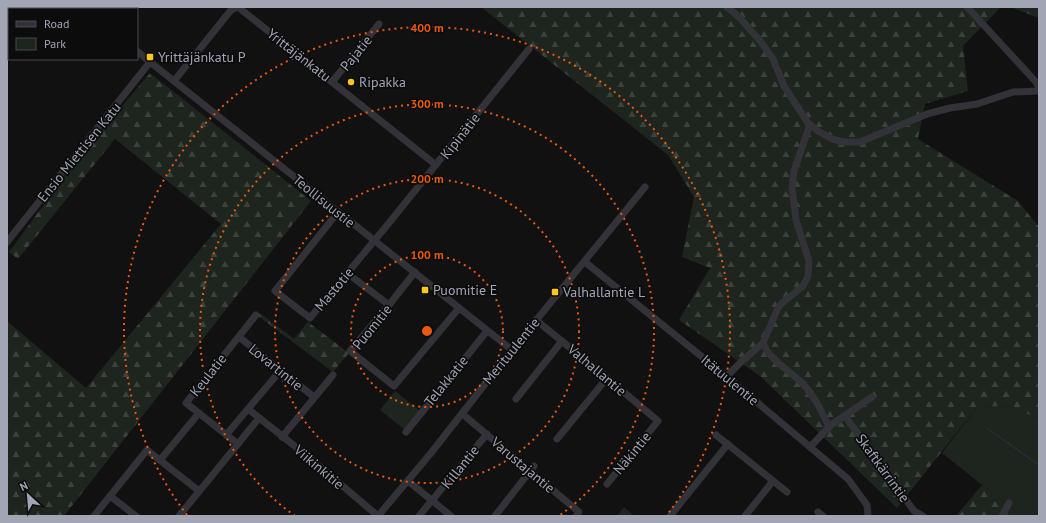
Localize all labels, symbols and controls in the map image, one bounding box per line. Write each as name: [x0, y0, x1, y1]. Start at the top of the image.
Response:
legend: [8, 8, 138, 60]
text: Road: [44, 16, 69, 31]
text: 400 m: [410, 20, 444, 35]
street label: Yrittäjänkatu: [263, 24, 335, 86]
street label: Pajatie: [336, 32, 376, 74]
text: Park: [44, 36, 66, 51]
place label: Yrittäjänkatu P: [158, 48, 246, 66]
marker: Yrittäjänkatu P: [145, 52, 155, 62]
place label: Ripakka: [359, 73, 406, 91]
marker: Ripakka: [346, 77, 356, 87]
text: 300 m: [410, 96, 444, 111]
street label: Ensio Miettisen Katu: [33, 99, 125, 205]
street label: Kipinätie: [436, 109, 484, 163]
street label: Teollisuustie: [289, 170, 359, 232]
text: 200 m: [410, 171, 444, 186]
text: 100 m: [410, 247, 444, 262]
street label: Mastotie: [311, 263, 357, 315]
place label: Puomitie E: [433, 281, 497, 299]
place label: Valhallantie L: [562, 283, 645, 301]
marker: Puomitie E: [420, 285, 430, 295]
marker: Valhallantie L: [550, 287, 560, 297]
street label: Puomitie: [348, 301, 396, 353]
street label: Merituulentie: [479, 314, 543, 388]
centre of rings: [420, 324, 434, 338]
street label: Lovartintie: [245, 340, 307, 394]
street label: Valhallantie: [563, 340, 630, 400]
street label: Keulatie: [186, 350, 230, 400]
street label: Itätuulentie: [697, 351, 763, 409]
street label: Telakkatie: [420, 352, 472, 410]
street label: Näkintie: [609, 428, 655, 478]
street label: Skaftkärrintie: [852, 430, 914, 506]
street label: Varustajantie: [487, 432, 559, 497]
street label: Viikinkitie: [290, 440, 348, 493]
street label: Killantie: [437, 442, 483, 492]
north arrow: [8, 475, 48, 515]
text: N: [17, 478, 30, 494]

